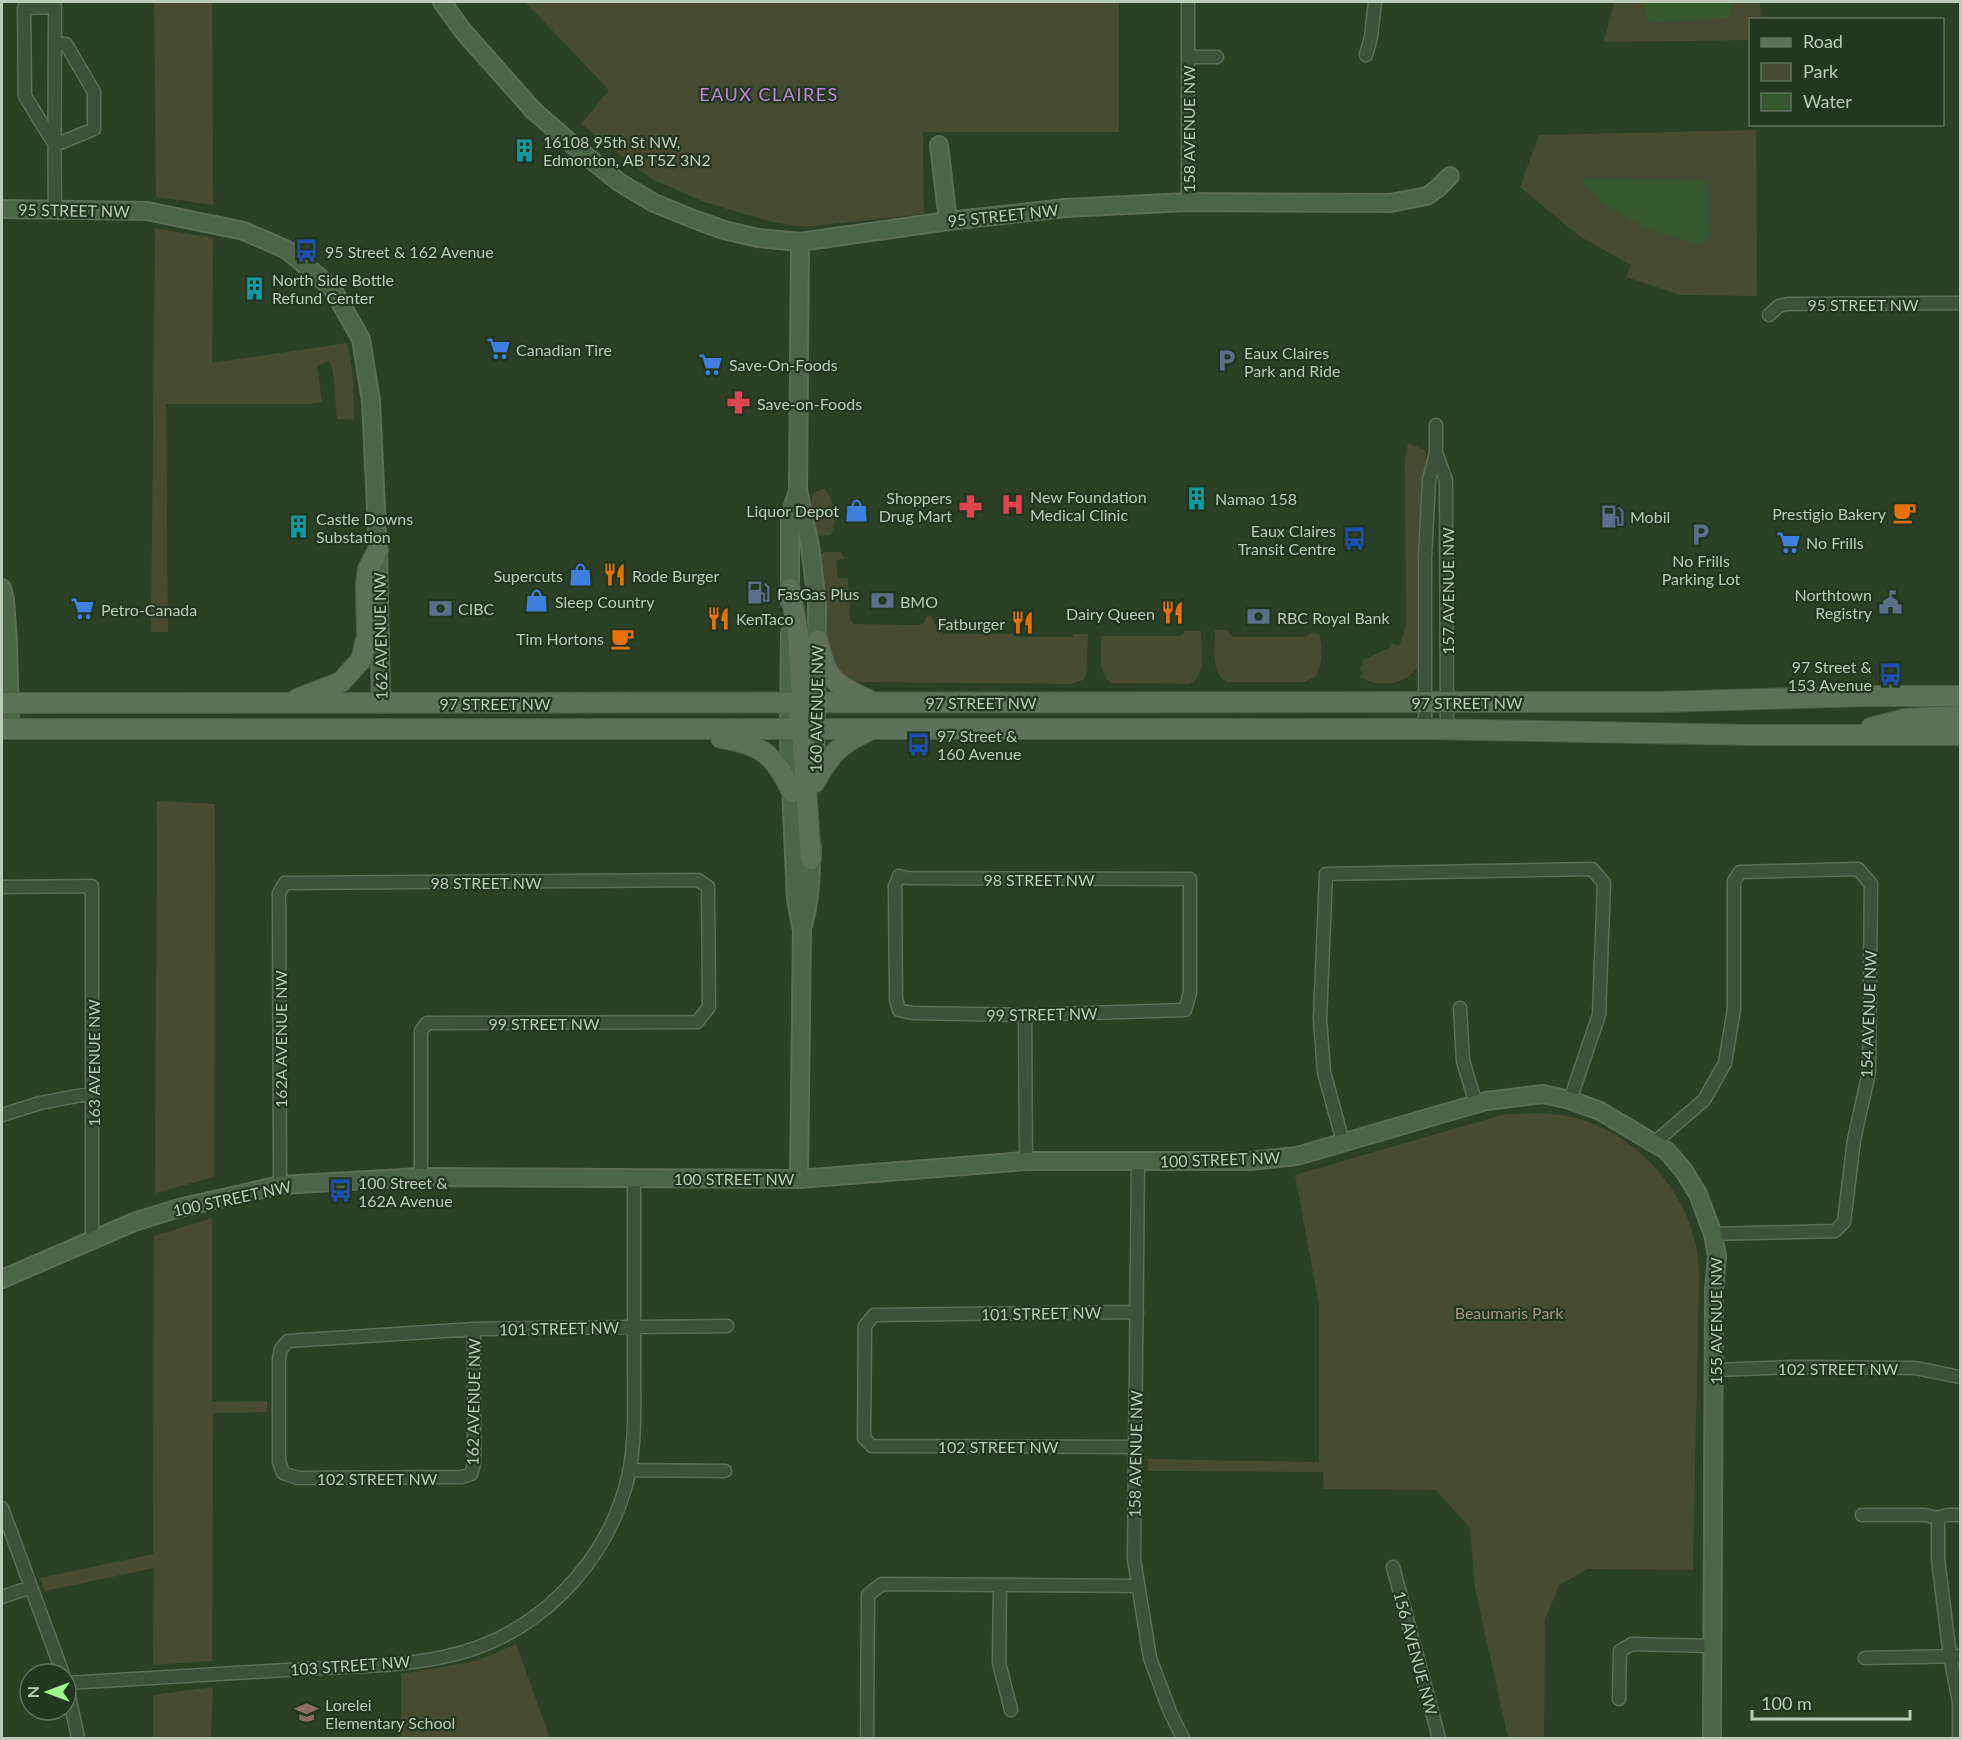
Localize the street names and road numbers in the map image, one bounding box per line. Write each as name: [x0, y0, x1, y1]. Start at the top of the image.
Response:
street label: 158 AVENUE NW: [1179, 65, 1198, 193]
street label: 95 STREET NW: [18, 200, 130, 220]
street label: 95 STREET NW: [947, 200, 1060, 230]
street label: 95 STREET NW: [1807, 295, 1919, 314]
street label: 157 AVENUE NW: [1438, 527, 1457, 655]
street label: 162 AVENUE NW: [369, 572, 391, 700]
street label: 160 AVENUE NW: [805, 645, 827, 773]
street label: 97 STREET NW: [925, 693, 1037, 712]
street label: 97 STREET NW: [1411, 693, 1523, 712]
street label: 97 STREET NW: [439, 694, 551, 713]
street label: 98 STREET NW: [983, 870, 1095, 889]
street label: 98 STREET NW: [430, 873, 542, 892]
street label: 154 AVENUE NW: [1856, 950, 1880, 1078]
street label: 162A AVENUE NW: [271, 970, 290, 1108]
street label: 163 AVENUE NW: [84, 999, 103, 1127]
street label: 99 STREET NW: [986, 1004, 1098, 1024]
street label: 99 STREET NW: [488, 1014, 600, 1033]
street label: 100 STREET NW: [1159, 1147, 1281, 1171]
street label: 100 STREET NW: [674, 1169, 795, 1188]
street label: 100 STREET NW: [171, 1176, 293, 1220]
street label: 155 AVENUE NW: [1706, 1257, 1725, 1385]
street label: 101 STREET NW: [981, 1302, 1102, 1324]
street label: 101 STREET NW: [499, 1317, 620, 1339]
street label: 162 AVENUE NW: [462, 1338, 484, 1466]
street label: 102 STREET NW: [1778, 1359, 1899, 1378]
street label: 158 AVENUE NW: [1124, 1390, 1146, 1518]
street label: 102 STREET NW: [938, 1437, 1059, 1456]
street label: 102 STREET NW: [317, 1469, 438, 1488]
street label: 156 AVENUE NW: [1390, 1589, 1442, 1717]
street label: 103 STREET NW: [289, 1651, 411, 1679]

